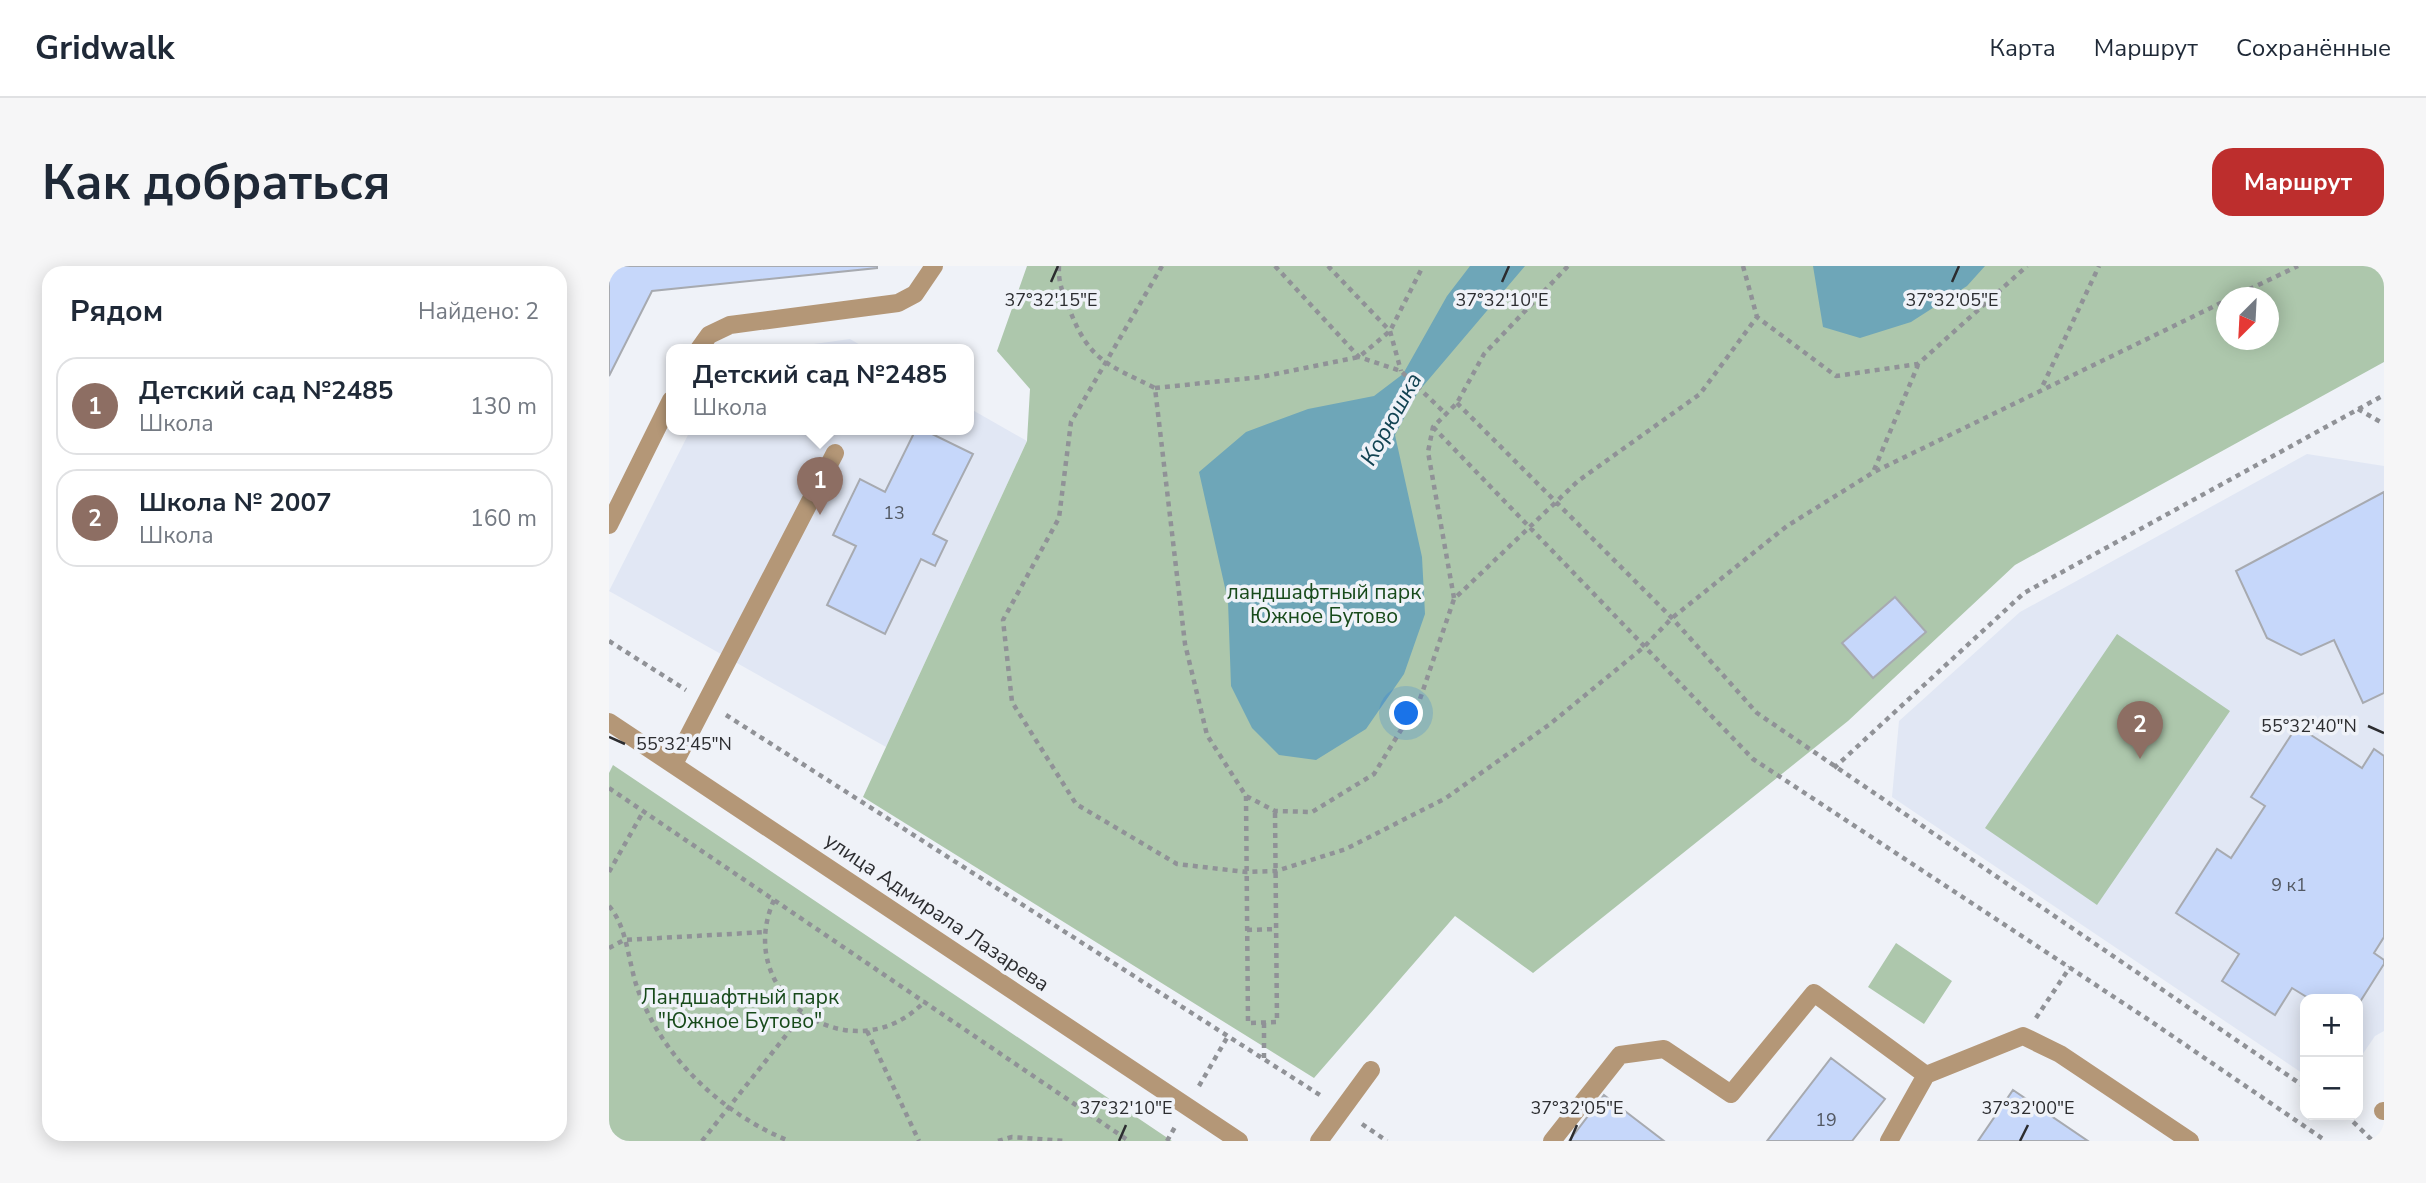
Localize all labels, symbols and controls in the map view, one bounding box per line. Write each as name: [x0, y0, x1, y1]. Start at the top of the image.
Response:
text: Gridwalk: [35, 26, 175, 71]
text: Карта: [1990, 32, 2056, 64]
text: Маршрут: [2094, 32, 2198, 64]
text: Сохранённые: [2236, 32, 2391, 64]
button: Маршрут: [2212, 148, 2384, 216]
text: Как добраться: [42, 149, 390, 216]
north arrow: [2216, 287, 2279, 350]
text: 37°32'15"E: [1005, 288, 1098, 312]
text: 37°32'10"E: [1456, 288, 1549, 312]
text: 37°32'05"E: [1906, 288, 1999, 312]
text: Рядом: [70, 291, 163, 332]
text: Найдено: 2: [418, 296, 539, 327]
popup: [666, 344, 974, 435]
text: Детский сад №2485: [693, 357, 947, 392]
water label: Корюшка: [1353, 367, 1429, 471]
text: Детский сад №2485: [139, 373, 393, 408]
text: 1: [88, 391, 102, 422]
text: 130 m: [470, 391, 537, 422]
text: Школа: [693, 392, 768, 423]
text: Школа: [139, 408, 214, 439]
pin: 1: [797, 457, 843, 515]
text: Школа № 2007: [139, 485, 332, 520]
house number: 13: [883, 501, 905, 525]
text: 2: [88, 503, 102, 534]
text: 160 m: [470, 503, 537, 534]
text: Школа: [139, 520, 214, 551]
park label: ландшафтный парк Южное Бутово: [1227, 578, 1422, 630]
your location: [1389, 696, 1423, 730]
pin: 2: [2117, 701, 2163, 759]
text: 55°32'40"N: [2261, 714, 2357, 738]
text: 55°32'45"N: [636, 732, 732, 756]
street label: улица Адмирала Лазарева: [819, 826, 1055, 998]
house number: 9 к1: [2271, 873, 2307, 897]
park label: Ландшафтный парк "Южное Бутово": [641, 983, 840, 1035]
map controls: [2300, 994, 2363, 1120]
button: +: [2300, 994, 2363, 1057]
button: −: [2300, 1057, 2363, 1120]
text: 37°32'10"E: [1080, 1096, 1173, 1120]
text: 37°32'05"E: [1531, 1096, 1624, 1120]
text: 37°32'00"E: [1982, 1096, 2075, 1120]
house number: 19: [1815, 1108, 1837, 1132]

